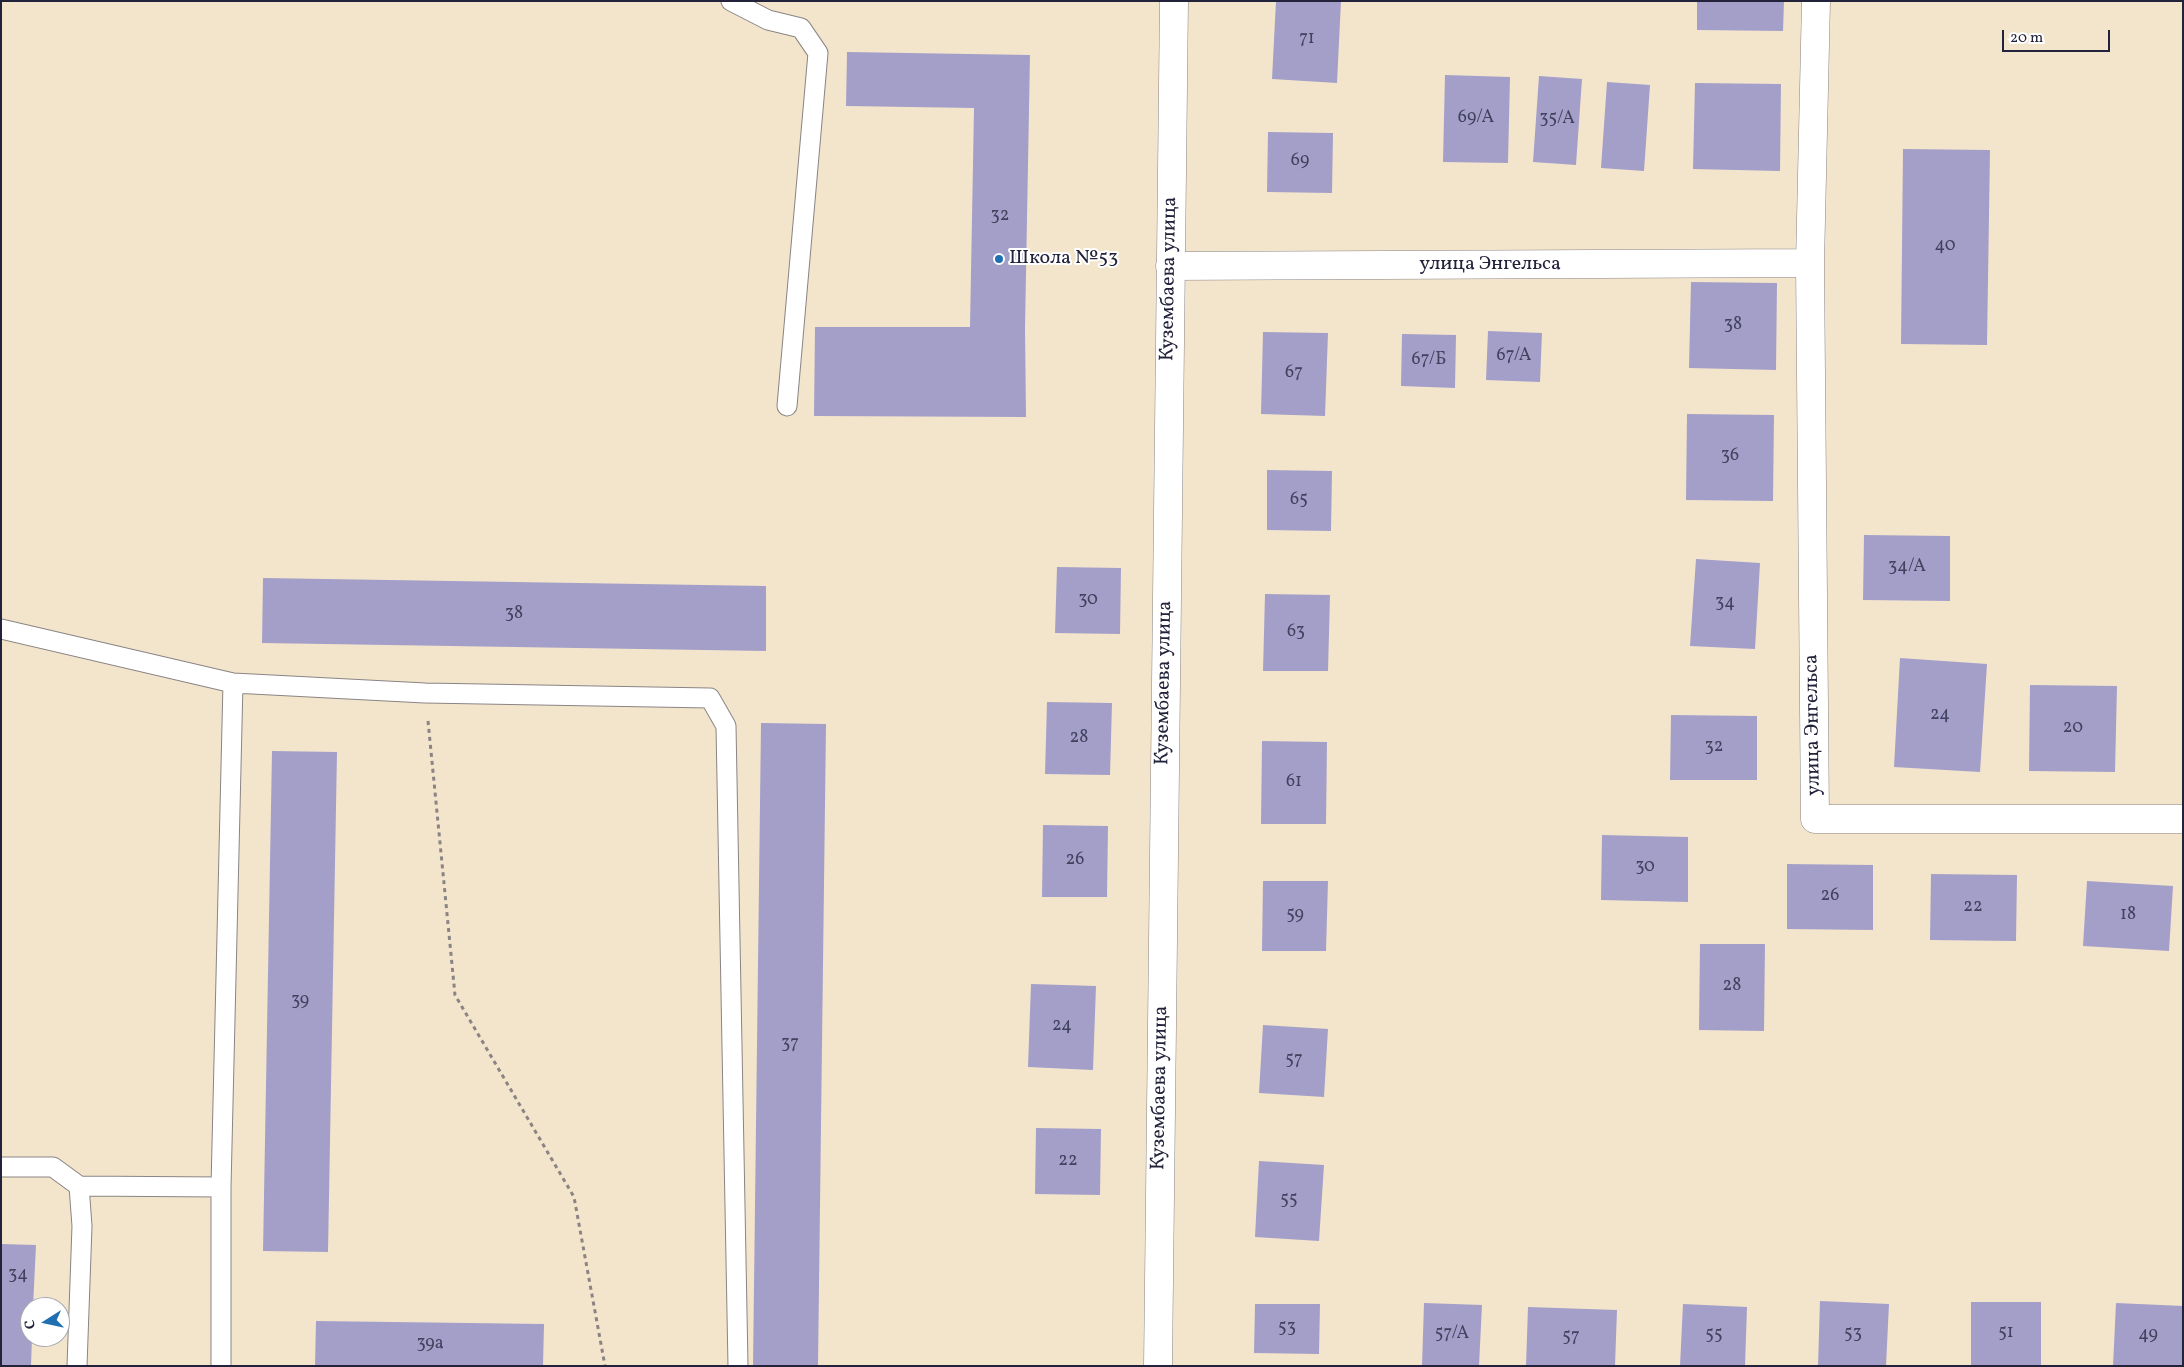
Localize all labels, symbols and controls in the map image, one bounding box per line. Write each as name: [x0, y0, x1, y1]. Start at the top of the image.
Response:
scale bar: [2004, 20, 2112, 52]
text: 20 m: [2010, 28, 2043, 49]
house number: 71: [1299, 29, 1315, 51]
house number: 69/А: [1458, 108, 1494, 130]
house number: 35/А: [1539, 109, 1575, 131]
house number: 69: [1291, 151, 1309, 173]
street label: Кузембаева улица: [1157, 196, 1183, 362]
house number: 32: [991, 206, 1009, 228]
house number: 40: [1934, 236, 1956, 258]
place label: Школа №53: [1009, 247, 1118, 271]
marker: Школа №53: [993, 253, 1005, 265]
street label: улица Энгельса: [1419, 253, 1561, 277]
house number: 38: [1724, 315, 1742, 337]
house number: 67/А: [1497, 346, 1531, 368]
house number: 67/Б: [1412, 350, 1446, 372]
house number: 67: [1285, 363, 1303, 385]
house number: 36: [1721, 446, 1739, 468]
house number: 65: [1290, 490, 1308, 512]
house number: 34/А: [1888, 557, 1926, 579]
house number: 30: [1078, 590, 1098, 612]
house number: 34: [1715, 593, 1735, 615]
street label: Кузембаева улица: [1152, 600, 1178, 766]
house number: 38: [505, 604, 523, 626]
house number: 63: [1287, 622, 1305, 644]
street label: улица Энгельса: [1801, 654, 1827, 796]
house number: 24: [1930, 705, 1950, 727]
house number: 20: [2063, 718, 2083, 740]
house number: 28: [1070, 728, 1088, 750]
house number: 32: [1705, 737, 1723, 759]
house number: 61: [1286, 772, 1302, 794]
house number: 26: [1066, 850, 1084, 872]
house number: 30: [1635, 857, 1655, 879]
house number: 26: [1821, 886, 1839, 908]
house number: 22: [1963, 897, 1983, 919]
house number: 59: [1286, 905, 1304, 927]
house number: 18: [2120, 905, 2136, 927]
house number: 28: [1723, 976, 1741, 998]
house number: 39: [291, 991, 309, 1013]
street label: Кузембаева улица: [1148, 1005, 1174, 1171]
house number: 24: [1052, 1016, 1072, 1038]
house number: 37: [781, 1034, 799, 1056]
house number: 57: [1285, 1050, 1303, 1072]
house number: 22: [1058, 1151, 1078, 1173]
house number: 55: [1280, 1190, 1298, 1212]
house number: 34: [8, 1265, 28, 1287]
north arrow: [20, 1297, 70, 1347]
text: С: [21, 1318, 41, 1331]
house number: 53: [1278, 1318, 1296, 1340]
house number: 51: [1998, 1323, 2014, 1345]
house number: 57/А: [1435, 1324, 1469, 1346]
house number: 53: [1844, 1324, 1862, 1346]
house number: 55: [1705, 1325, 1723, 1347]
house number: 49: [2138, 1325, 2158, 1347]
house number: 57: [1562, 1327, 1580, 1349]
house number: 39а: [416, 1334, 444, 1356]

